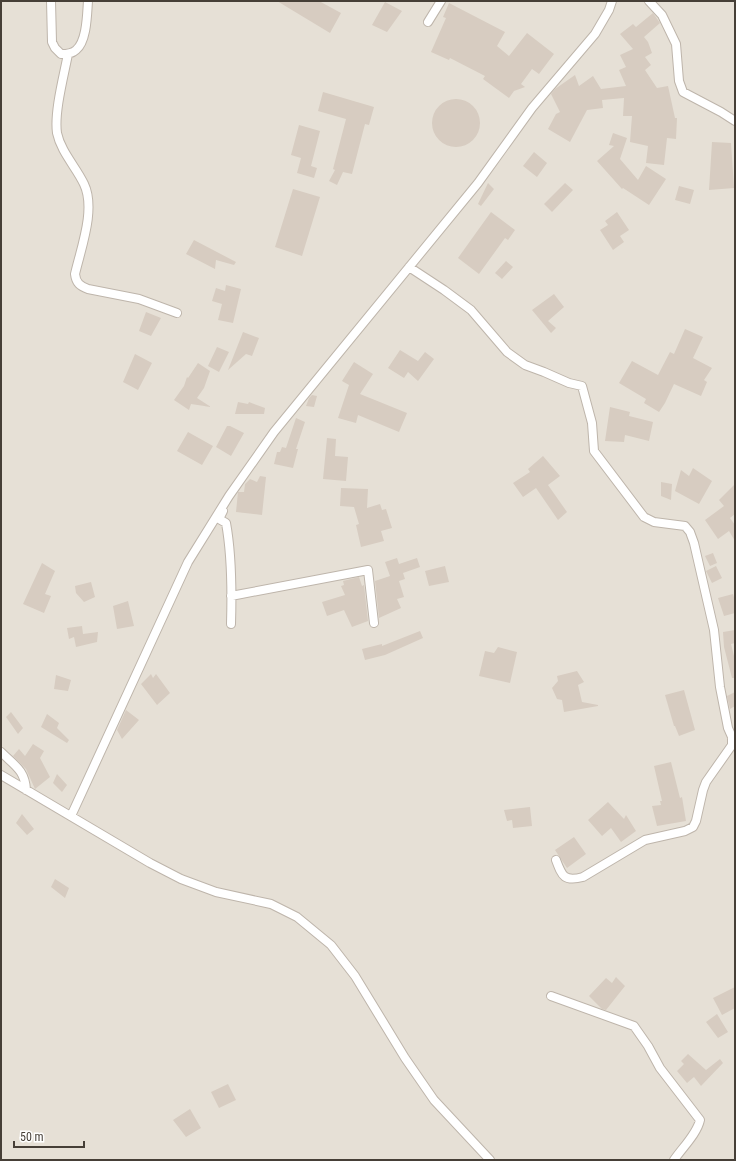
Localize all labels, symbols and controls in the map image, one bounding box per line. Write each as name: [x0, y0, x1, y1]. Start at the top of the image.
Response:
scale bar: [14, 1123, 84, 1149]
text: 50 m: [20, 1130, 44, 1144]

